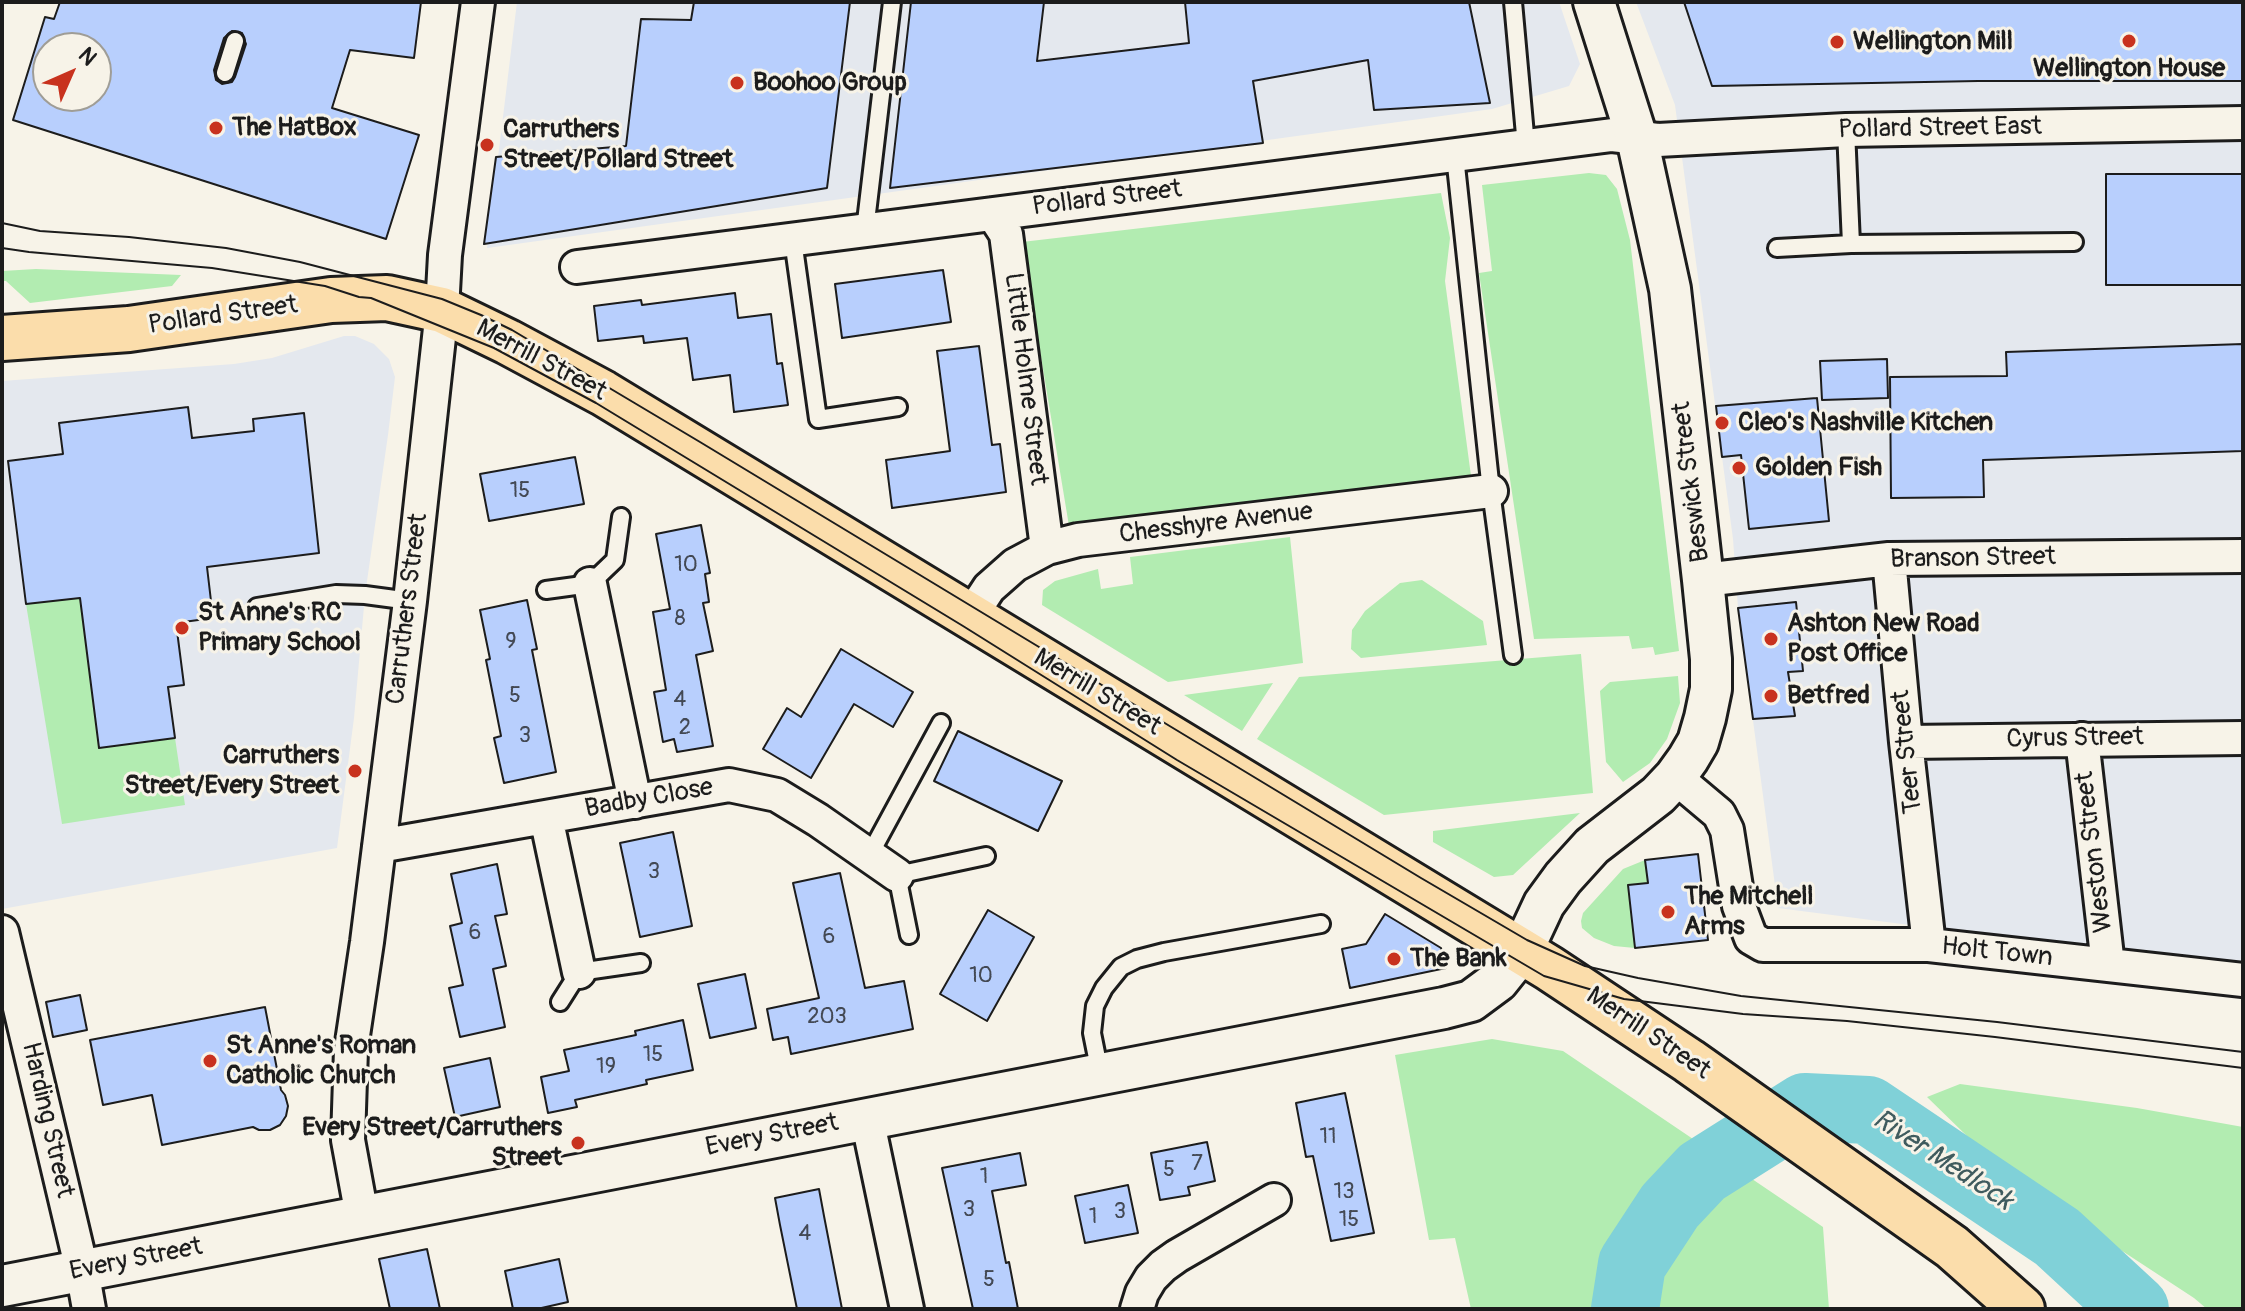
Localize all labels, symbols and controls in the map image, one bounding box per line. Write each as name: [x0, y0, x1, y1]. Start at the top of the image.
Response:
place label: Wellington Mill: [1853, 26, 2013, 58]
north arrow: [32, 32, 112, 112]
marker: Wellington House: [2120, 32, 2138, 50]
marker: Wellington Mill: [1828, 33, 1846, 51]
text: N: [72, 41, 103, 72]
place label: Wellington House: [2033, 53, 2225, 85]
place label: Boohoo Group: [753, 67, 907, 99]
marker: Boohoo Group: [728, 74, 746, 92]
place label: The HatBox: [232, 112, 357, 144]
street label: Pollard Street East: [1838, 112, 2042, 146]
place label: Carruthers Street/Pollard Street: [503, 114, 733, 176]
marker: The HatBox: [207, 119, 225, 137]
marker: Carruthers Street/Pollard Street: [478, 136, 496, 154]
street label: Pollard Street: [1030, 174, 1184, 224]
street label: Little Holme Street: [997, 271, 1053, 487]
street label: Pollard Street: [146, 290, 300, 342]
street label: Merrill Street: [470, 314, 612, 408]
street label: Beswick Street: [1667, 400, 1717, 564]
place label: Cleo's Nashville Kitchen: [1738, 407, 1993, 439]
marker: Cleo's Nashville Kitchen: [1713, 414, 1731, 432]
place label: Golden Fish: [1755, 452, 1882, 484]
marker: Golden Fish: [1730, 459, 1748, 477]
house number: 15: [510, 478, 530, 504]
street label: Chesshyre Avenue: [1117, 497, 1315, 551]
street label: Carruthers Street: [381, 512, 435, 706]
street label: Branson Street: [1890, 542, 2056, 576]
house number: 10: [674, 552, 698, 578]
place label: St Anne's RC Primary School: [198, 597, 361, 658]
house number: 8: [674, 606, 686, 632]
place label: Ashton New Road Post Office: [1787, 608, 1980, 670]
marker: St Anne's RC Primary School: [173, 619, 191, 637]
house number: 9: [505, 629, 517, 655]
marker: Ashton New Road Post Office: [1762, 630, 1780, 648]
street label: Merrill Street: [1028, 643, 1166, 743]
place label: Betfred: [1787, 680, 1870, 712]
house number: 5: [509, 683, 521, 709]
house number: 4: [674, 687, 686, 713]
marker: Betfred: [1762, 687, 1780, 705]
street label: Teer Street: [1886, 689, 1930, 815]
house number: 2: [679, 715, 691, 741]
street label: Cyrus Street: [2006, 722, 2144, 756]
house number: 3: [519, 723, 531, 749]
place label: Carruthers Street/Every Street: [125, 740, 339, 802]
marker: Carruthers Street/Every Street: [346, 762, 364, 780]
street label: Weston Street: [2070, 770, 2120, 934]
street label: Badby Close: [582, 772, 716, 826]
house number: 3: [648, 859, 660, 885]
place label: The Mitchell Arms: [1684, 881, 1814, 942]
marker: The Mitchell Arms: [1659, 903, 1677, 921]
house number: 6: [469, 920, 481, 946]
house number: 6: [823, 924, 835, 950]
street label: Holt Town: [1940, 932, 2054, 974]
place label: The Bank: [1410, 943, 1507, 975]
marker: The Bank: [1385, 950, 1403, 968]
house number: 10: [969, 963, 993, 989]
street label: Merrill Street: [1580, 981, 1716, 1087]
house number: 203: [807, 1004, 847, 1030]
place label: St Anne's Roman Catholic Church: [226, 1030, 416, 1092]
street label: Harding Street: [14, 1039, 80, 1201]
house number: 15: [643, 1042, 663, 1068]
marker: St Anne's Roman Catholic Church: [201, 1052, 219, 1070]
house number: 19: [596, 1054, 616, 1080]
water label: River Medlock: [1866, 1103, 2018, 1219]
street label: Every Street: [703, 1108, 841, 1164]
place label: Every Street/Carruthers Street: [302, 1112, 562, 1174]
house number: 11: [1319, 1124, 1337, 1150]
marker: Every Street/Carruthers Street: [569, 1134, 587, 1152]
house number: 7: [1191, 1151, 1203, 1177]
house number: 5: [1163, 1157, 1175, 1183]
house number: 1: [980, 1164, 988, 1190]
house number: 13: [1334, 1179, 1354, 1205]
house number: 3: [963, 1197, 975, 1223]
house number: 3: [1114, 1199, 1126, 1225]
house number: 1: [1089, 1204, 1097, 1230]
house number: 15: [1339, 1207, 1359, 1233]
house number: 4: [799, 1221, 811, 1247]
street label: Every Street: [67, 1232, 205, 1288]
house number: 5: [983, 1267, 995, 1293]

